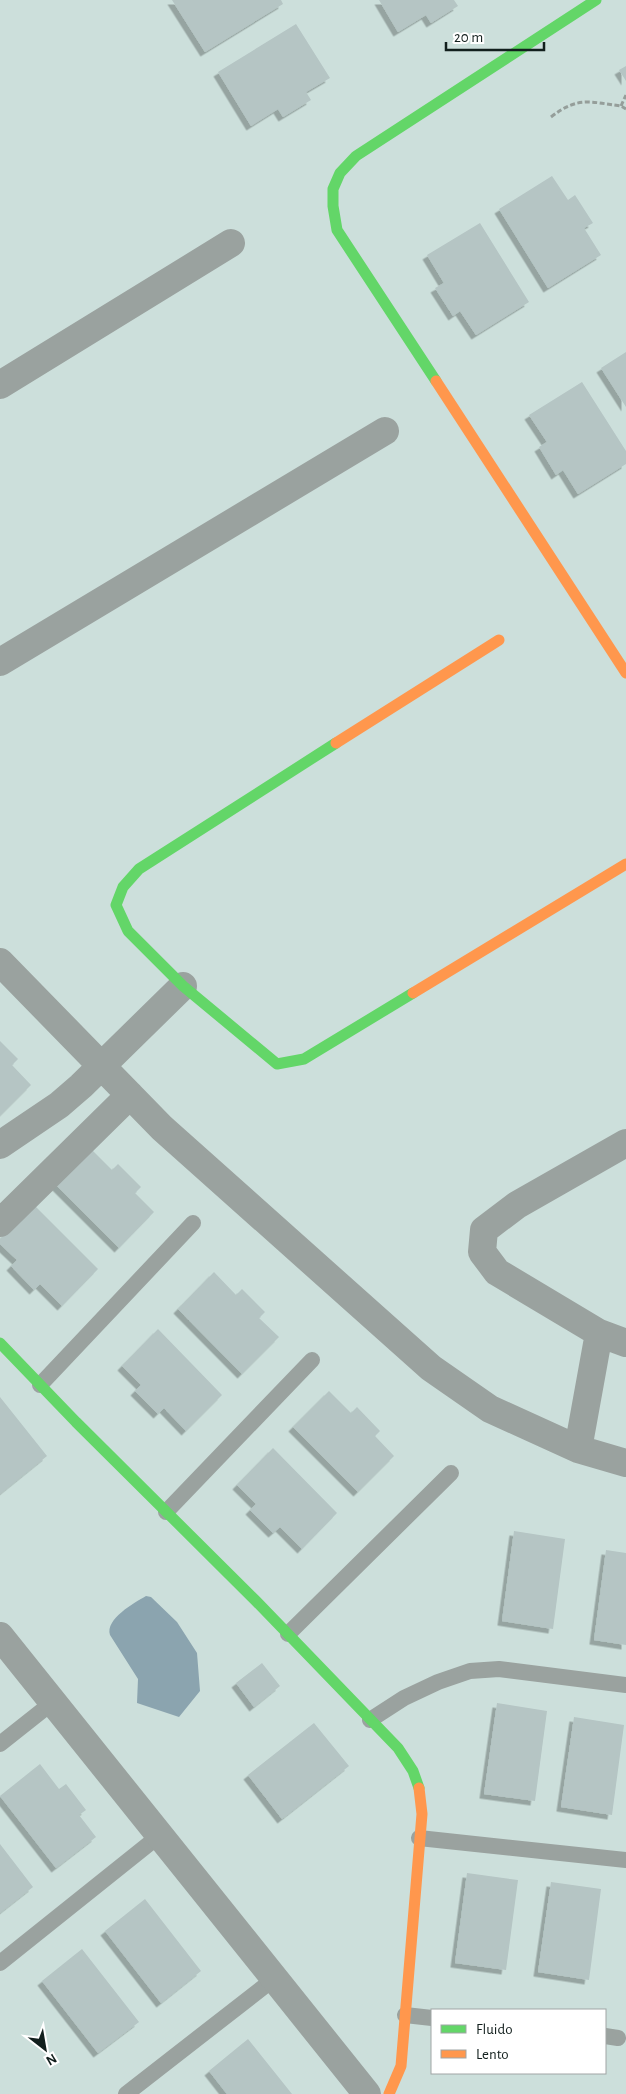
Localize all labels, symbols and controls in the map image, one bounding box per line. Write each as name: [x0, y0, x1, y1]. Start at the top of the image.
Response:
scale bar: [446, 20, 544, 52]
text: 20 m: [454, 30, 483, 45]
legend: [431, 2009, 606, 2074]
text: Fluido: [476, 2022, 513, 2037]
north arrow: [20, 2024, 70, 2074]
text: Lento: [476, 2047, 509, 2062]
text: N: [43, 2051, 59, 2068]

